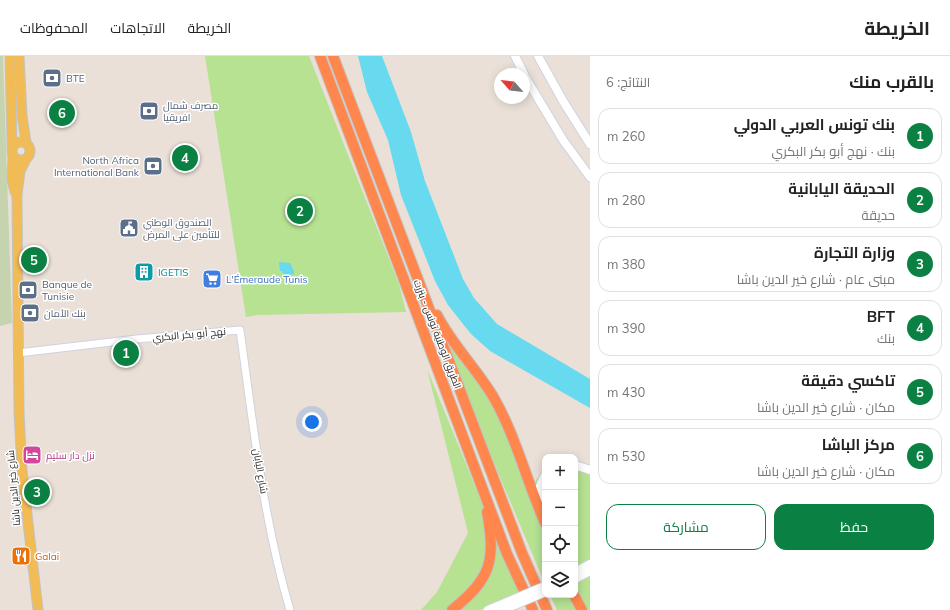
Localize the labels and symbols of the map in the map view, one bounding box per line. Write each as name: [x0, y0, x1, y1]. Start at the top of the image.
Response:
bank icon: BTE: [41, 67, 63, 89]
north arrow: [494, 68, 530, 104]
place label: BTE: [66, 72, 85, 85]
pin: 6: [49, 98, 75, 128]
place label: مصرف شمال افريقيا: [163, 99, 218, 124]
bank icon: مصرف شمال افريقيا: [138, 100, 160, 122]
pin: 4: [172, 143, 198, 173]
place label: North Africa International Bank: [54, 154, 140, 179]
bank icon: North Africa International Bank: [142, 155, 164, 177]
pin: 2: [287, 196, 313, 226]
place label: الصندوق الوطني للتأمين على المرض: [143, 216, 220, 241]
public building icon: الصندوق الوطني للتأمين على المرض: [118, 217, 140, 239]
pin: 5: [21, 245, 47, 275]
building icon: IGETIS: [133, 261, 155, 283]
place label: IGETIS: [158, 266, 189, 279]
supermarket icon: L'Émeraude Tunis: [201, 268, 223, 290]
place label: L'Émeraude Tunis: [226, 273, 307, 286]
place label: Banque de Tunisie: [42, 278, 92, 303]
street label: الطريق الوطنية تونس - بنزرت: [411, 278, 464, 391]
bank icon: Banque de Tunisie: [17, 279, 39, 301]
bank icon: بنك الأمان: [19, 302, 41, 324]
place label: بنك الأمان: [44, 307, 86, 320]
street label: نهج أبو بكر البكري: [152, 325, 226, 345]
pin: 1: [113, 338, 139, 368]
your location: [302, 412, 322, 432]
hotel icon: نزل دار سليم: [21, 444, 43, 466]
street label: شارع اليابان: [250, 448, 271, 495]
place label: نزل دار سليم: [46, 449, 95, 463]
street label: شارع خير الدين باشا: [4, 450, 23, 526]
pin: 3: [24, 477, 50, 507]
restaurant icon: Galai: [10, 545, 32, 567]
place label: Galai: [35, 550, 59, 563]

